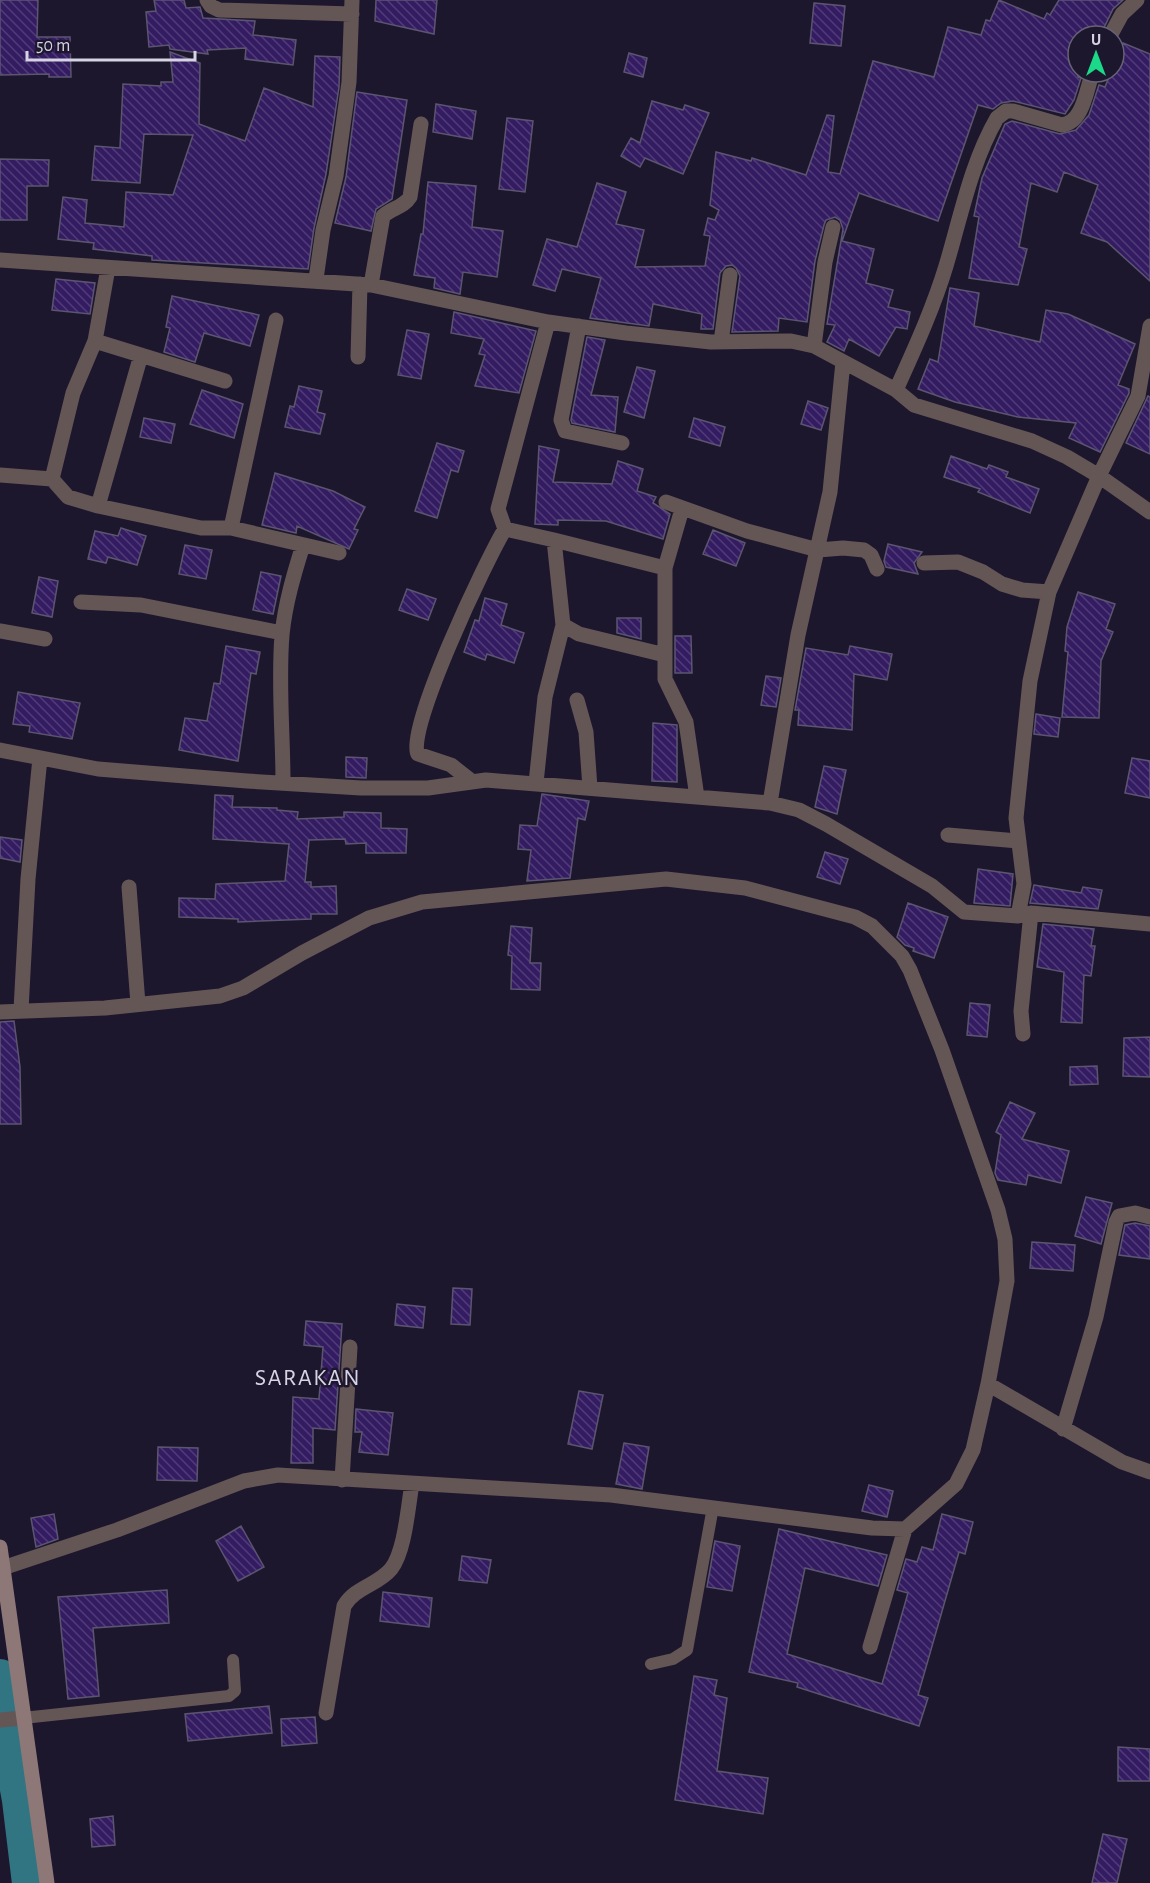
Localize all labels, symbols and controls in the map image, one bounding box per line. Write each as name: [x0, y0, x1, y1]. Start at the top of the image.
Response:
scale bar: [27, 24, 195, 62]
north arrow: [1066, 24, 1126, 84]
text: U: [1091, 32, 1101, 48]
text: 50 m: [36, 37, 70, 55]
district label: SARAKAN: [255, 1366, 361, 1390]

